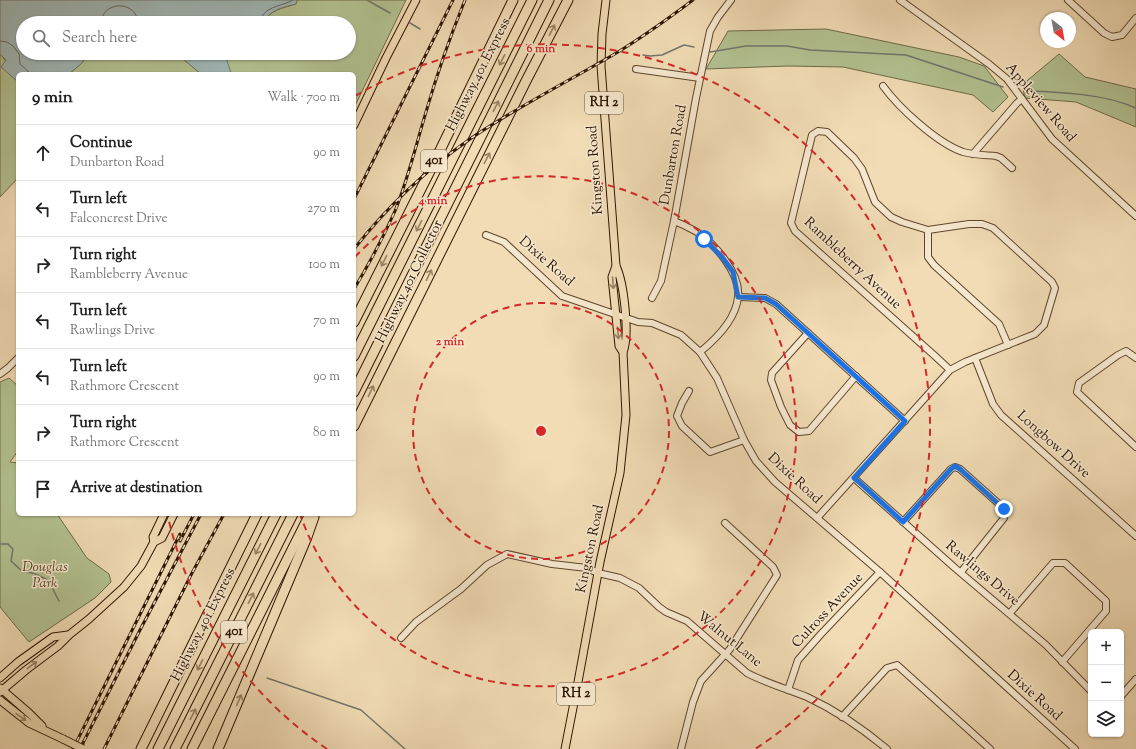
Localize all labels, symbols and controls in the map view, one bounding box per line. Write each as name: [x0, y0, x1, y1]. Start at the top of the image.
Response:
north arrow: [1040, 12, 1076, 48]
street label: Highway 401 Express: [442, 15, 516, 135]
search box: [16, 16, 356, 60]
one-way arrow: [549, 24, 556, 36]
icon: search: [30, 27, 52, 49]
text: Search here: [62, 28, 137, 49]
text: 6 min: [527, 40, 556, 58]
one-way arrow: [498, 54, 505, 66]
street label: Appleview Road: [1000, 59, 1080, 147]
text: 9 min: [32, 86, 73, 110]
text: Walk · 700 m: [267, 89, 340, 107]
road number: RH 2: [585, 92, 623, 114]
one-way arrow: [493, 100, 500, 112]
street label: Dunbarton Road: [655, 103, 693, 207]
street label: Kingston Road: [583, 124, 609, 215]
text: Continue: [70, 133, 132, 154]
icon: ahead: [32, 142, 54, 164]
text: 90 m: [313, 144, 340, 162]
road number: 401: [421, 150, 447, 172]
one-way arrow: [484, 153, 491, 165]
text: Dunbarton Road: [70, 154, 164, 172]
text: Turn left: [70, 189, 127, 210]
text: 4 min: [417, 192, 448, 210]
icon: left: [32, 198, 54, 220]
text: 270 m: [307, 200, 340, 218]
text: Falconcrest Drive: [70, 210, 167, 228]
street label: Rambleberry Avenue: [799, 213, 905, 315]
street label: Highway 401 Collector: [371, 216, 449, 347]
one-way arrow: [415, 220, 422, 232]
route start: [695, 230, 713, 248]
street label: Dixie Road: [514, 232, 578, 292]
text: Turn right: [70, 245, 136, 266]
icon: right: [32, 254, 54, 276]
one-way arrow: [380, 255, 388, 267]
text: 100 m: [308, 256, 340, 274]
text: Rambleberry Avenue: [70, 266, 188, 284]
one-way arrow: [426, 269, 433, 281]
one-way arrow: [609, 276, 616, 289]
text: Turn left: [70, 301, 127, 322]
icon: left: [32, 310, 54, 332]
text: 70 m: [313, 312, 340, 330]
text: Rawlings Drive: [70, 322, 155, 340]
one-way arrow: [615, 326, 622, 339]
text: 2 min: [436, 333, 465, 351]
text: Turn left: [70, 357, 127, 378]
icon: left: [32, 366, 54, 388]
text: 90 m: [313, 368, 340, 386]
text: Rathmore Crescent: [70, 378, 179, 396]
one-way arrow: [368, 386, 375, 398]
street label: Longbow Drive: [1012, 406, 1094, 484]
text: Turn right: [70, 413, 136, 434]
icon: right: [32, 422, 54, 444]
text: 80 m: [313, 424, 340, 442]
centre of rings: [534, 424, 548, 438]
text: Rathmore Crescent: [70, 434, 179, 452]
street label: Dixie Road: [762, 449, 826, 509]
icon: arrive: [32, 478, 54, 500]
text: Arrive at destination: [70, 478, 203, 499]
route end: [995, 500, 1013, 518]
street label: Kingston Road: [572, 503, 610, 595]
street label: Rawlings Drive: [940, 537, 1024, 611]
one-way arrow: [254, 543, 261, 555]
park label: Douglas Park: [22, 558, 68, 594]
street label: Highway 401 Express: [168, 565, 240, 685]
street label: Culross Avenue: [788, 569, 868, 653]
one-way arrow: [248, 592, 255, 604]
street label: Walnut Lane: [692, 607, 766, 673]
road number: 401: [221, 621, 247, 643]
map controls: [1088, 629, 1124, 737]
button: +: [1088, 629, 1124, 665]
one-way arrow: [196, 659, 203, 671]
one-way arrow: [27, 660, 38, 669]
button: −: [1088, 665, 1124, 701]
street label: Dixie Road: [1002, 666, 1066, 726]
road number: RH 2: [557, 683, 595, 705]
one-way arrow: [235, 695, 243, 707]
button: layers: [1088, 701, 1124, 737]
one-way arrow: [190, 708, 197, 720]
one-way arrow: [15, 713, 26, 721]

